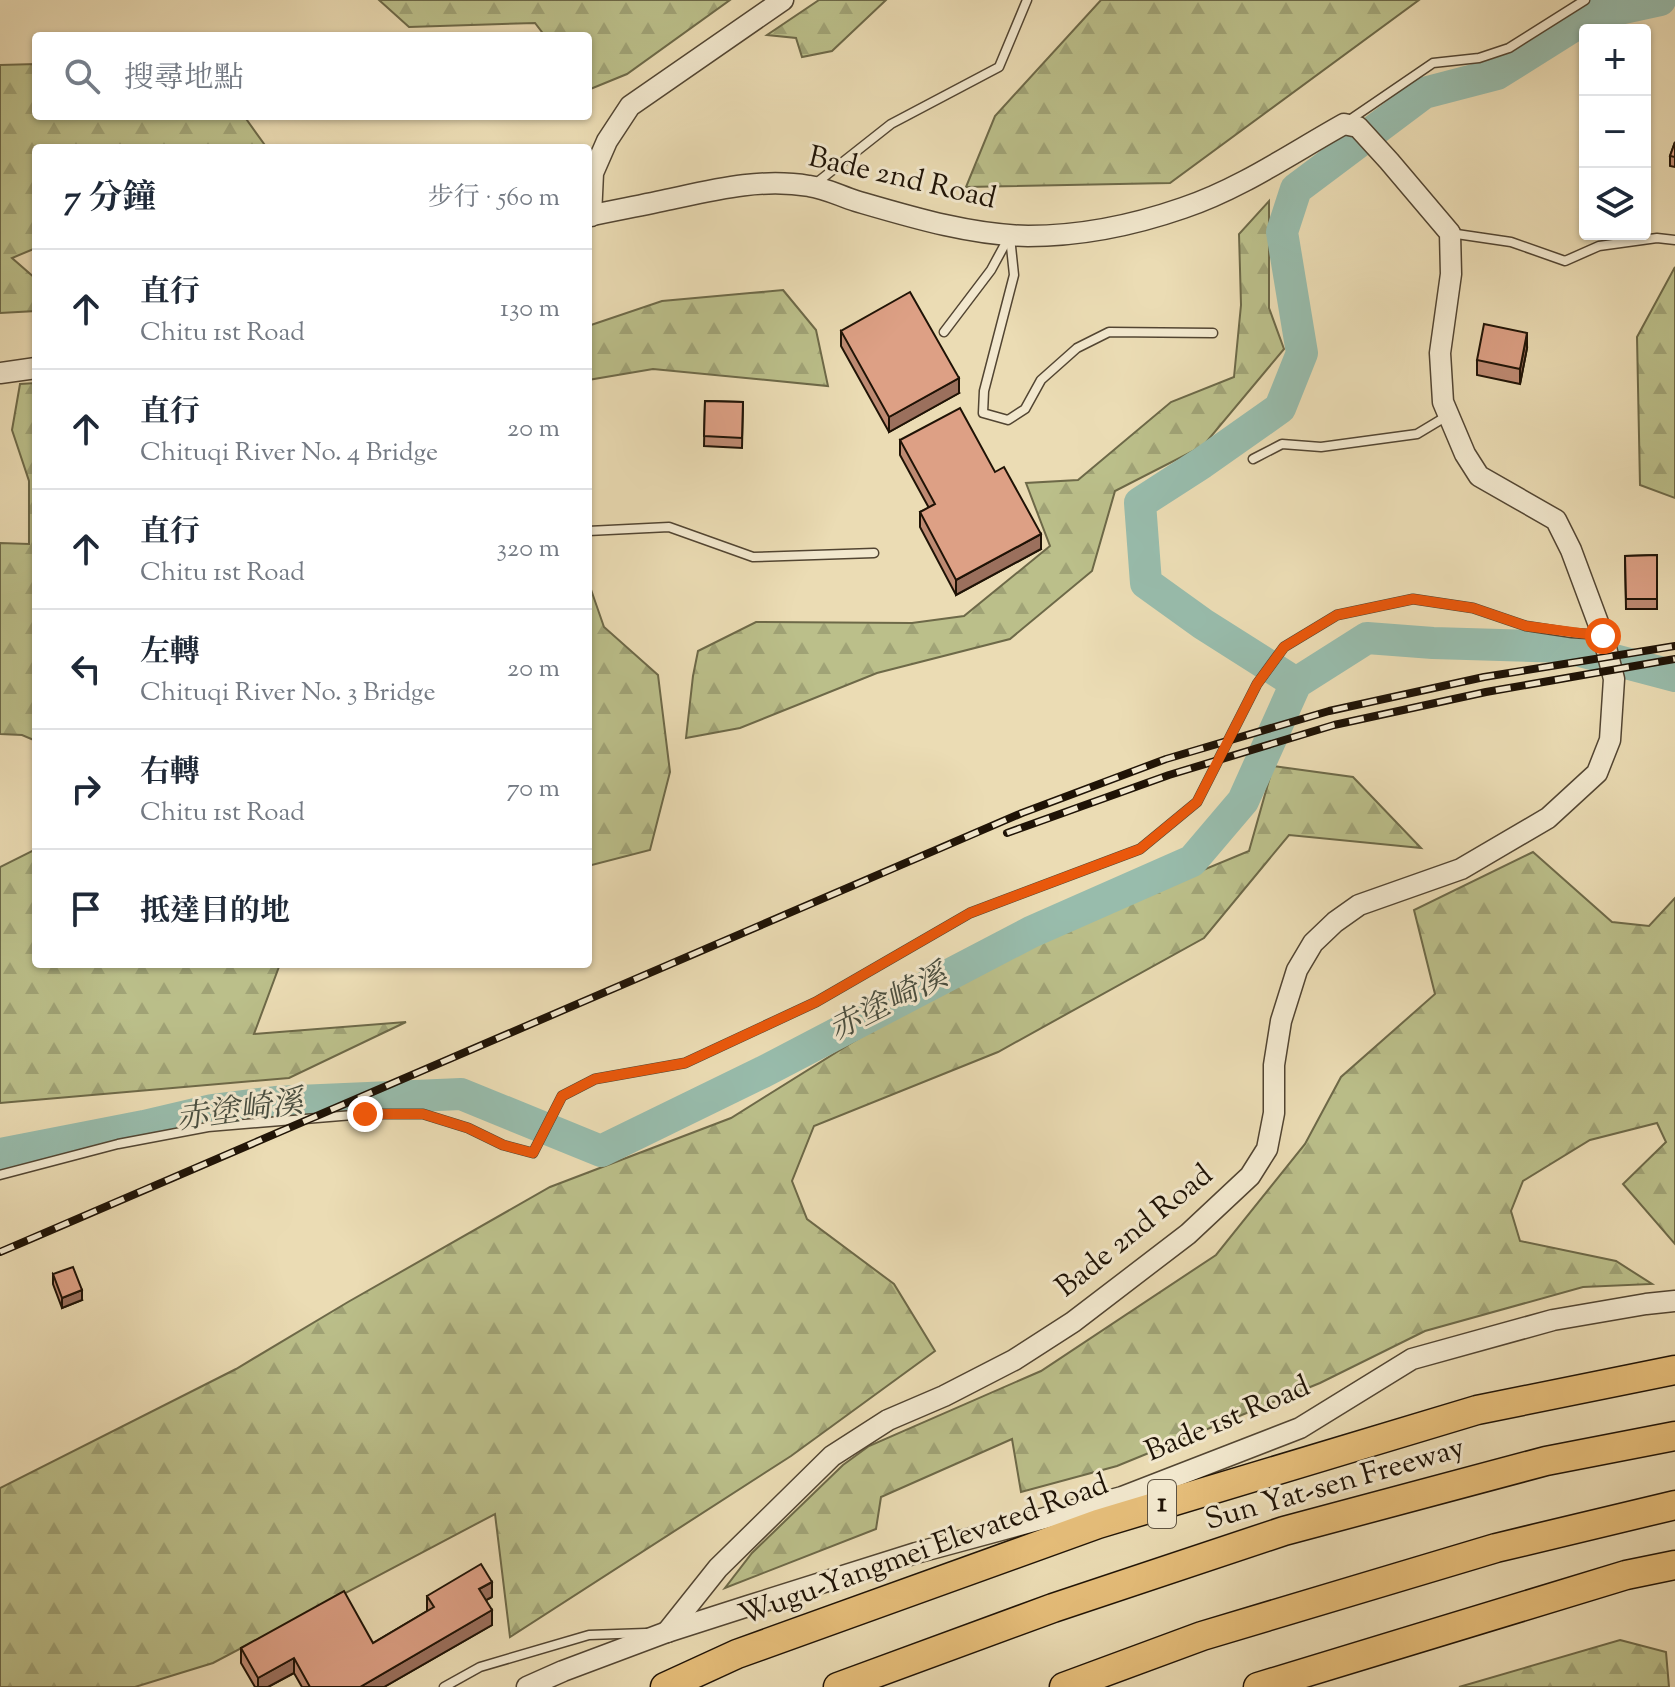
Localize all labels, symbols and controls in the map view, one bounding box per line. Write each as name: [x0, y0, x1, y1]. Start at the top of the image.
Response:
map controls: [1579, 24, 1651, 240]
button: +: [1579, 24, 1651, 96]
search box: [32, 32, 592, 120]
icon: search: [60, 54, 104, 98]
text: 搜尋地點: [124, 58, 244, 101]
button: −: [1579, 96, 1651, 168]
street label: Bade 2nd Road: [804, 137, 1000, 222]
button: layers: [1579, 168, 1651, 240]
text: 7 分鐘: [64, 175, 156, 224]
text: 步行 · 560 m: [428, 180, 560, 217]
text: 直行: [140, 272, 200, 315]
icon: ahead: [64, 287, 108, 331]
text: 130 m: [500, 291, 560, 328]
text: Chitu 1st Road: [140, 315, 305, 352]
text: 直行: [140, 392, 200, 435]
icon: ahead: [64, 407, 108, 451]
text: 20 m: [507, 411, 560, 448]
text: Chituqi River No. 4 Bridge: [140, 435, 438, 472]
text: 直行: [140, 512, 200, 555]
icon: ahead: [64, 527, 108, 571]
text: 320 m: [497, 531, 560, 568]
text: Chitu 1st Road: [140, 555, 305, 592]
route start: [1585, 618, 1621, 654]
text: 左轉: [140, 632, 200, 675]
icon: left: [64, 647, 108, 691]
text: 20 m: [507, 651, 560, 688]
text: Chituqi River No. 3 Bridge: [140, 675, 436, 712]
text: 右轉: [140, 752, 200, 795]
icon: right: [64, 767, 108, 811]
text: 70 m: [507, 771, 560, 808]
text: Chitu 1st Road: [140, 795, 305, 832]
icon: arrive: [64, 887, 108, 931]
text: 抵達目的地: [140, 891, 290, 934]
water label: 赤塗崎溪: [822, 953, 959, 1054]
water label: 赤塗崎溪: [173, 1080, 310, 1144]
route end: [347, 1096, 383, 1132]
street label: Bade 2nd Road: [1047, 1155, 1223, 1309]
street label: Bade 1st Road: [1139, 1366, 1317, 1474]
street label: Sun Yat-sen Freeway: [1200, 1427, 1470, 1543]
street label: Wugu-Yangmei Elevated Road: [733, 1464, 1115, 1638]
road number: 1: [1148, 1480, 1176, 1528]

